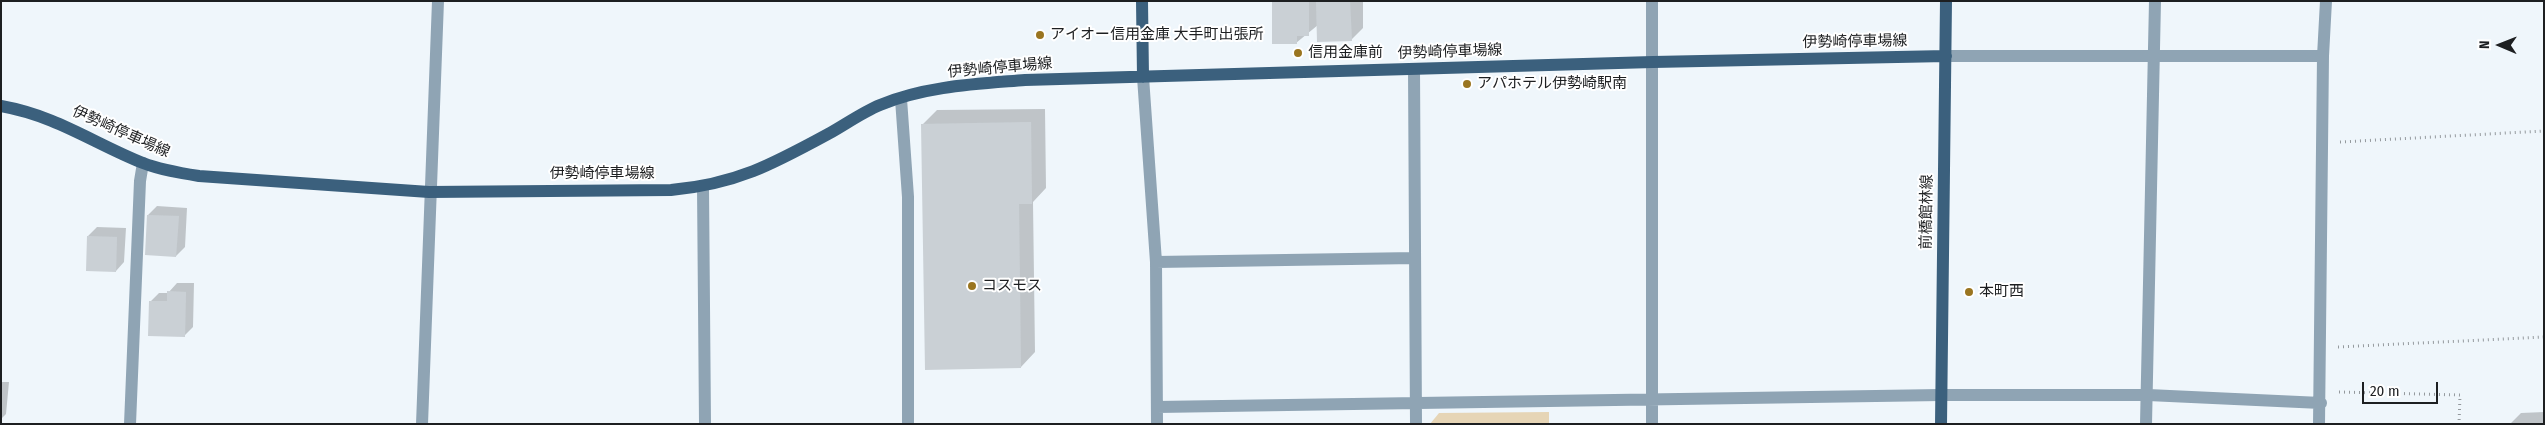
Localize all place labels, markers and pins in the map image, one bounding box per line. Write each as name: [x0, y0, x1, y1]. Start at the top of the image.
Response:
place label: アイオー信用金庫 大手町出張所: [1050, 26, 1264, 44]
marker: アイオー信用金庫 大手町出張所: [1034, 29, 1046, 41]
place label: 信用金庫前: [1308, 44, 1383, 62]
marker: 信用金庫前: [1292, 47, 1304, 59]
place label: アパホテル伊勢崎駅南: [1477, 75, 1627, 93]
marker: アパホテル伊勢崎駅南: [1461, 78, 1473, 90]
place label: コスモス: [982, 277, 1042, 295]
marker: コスモス: [966, 280, 978, 292]
place label: 本町西: [1979, 283, 2024, 301]
marker: 本町西: [1963, 286, 1975, 298]

